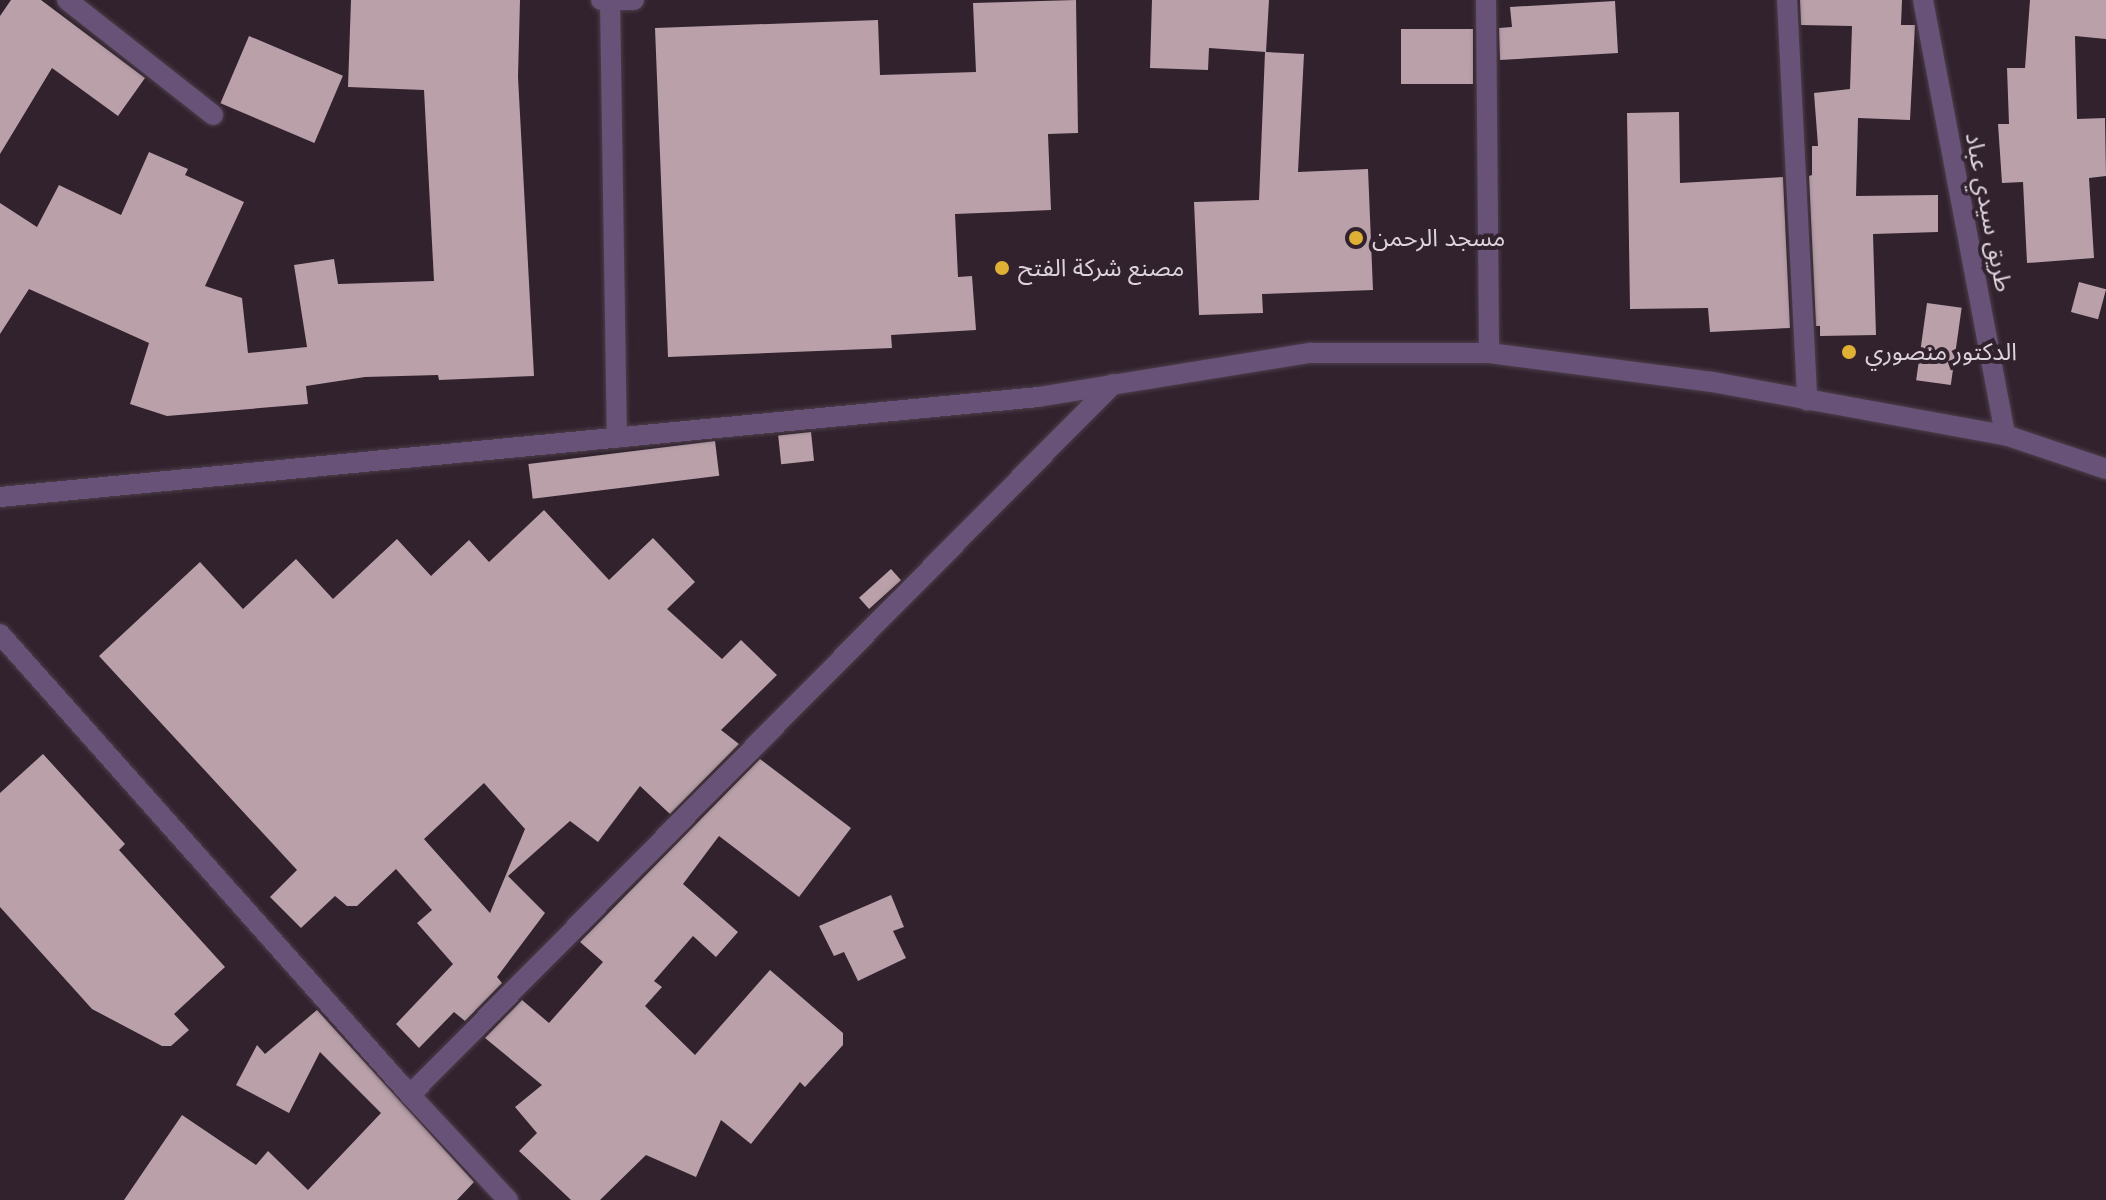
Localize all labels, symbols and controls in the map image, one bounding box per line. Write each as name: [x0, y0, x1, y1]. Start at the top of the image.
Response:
street label: طريق سيدي عباد: [1959, 130, 2019, 294]
place label: مسجد الرحمن: [1372, 224, 1505, 252]
marker: مسجد الرحمن: [1347, 229, 1365, 247]
place label: مصنع شركة الفتح: [1018, 254, 1184, 282]
marker: مصنع شركة الفتح: [993, 259, 1011, 277]
place label: الدكتور منصوري: [1865, 338, 2017, 366]
marker: الدكتور منصوري: [1840, 343, 1858, 361]

